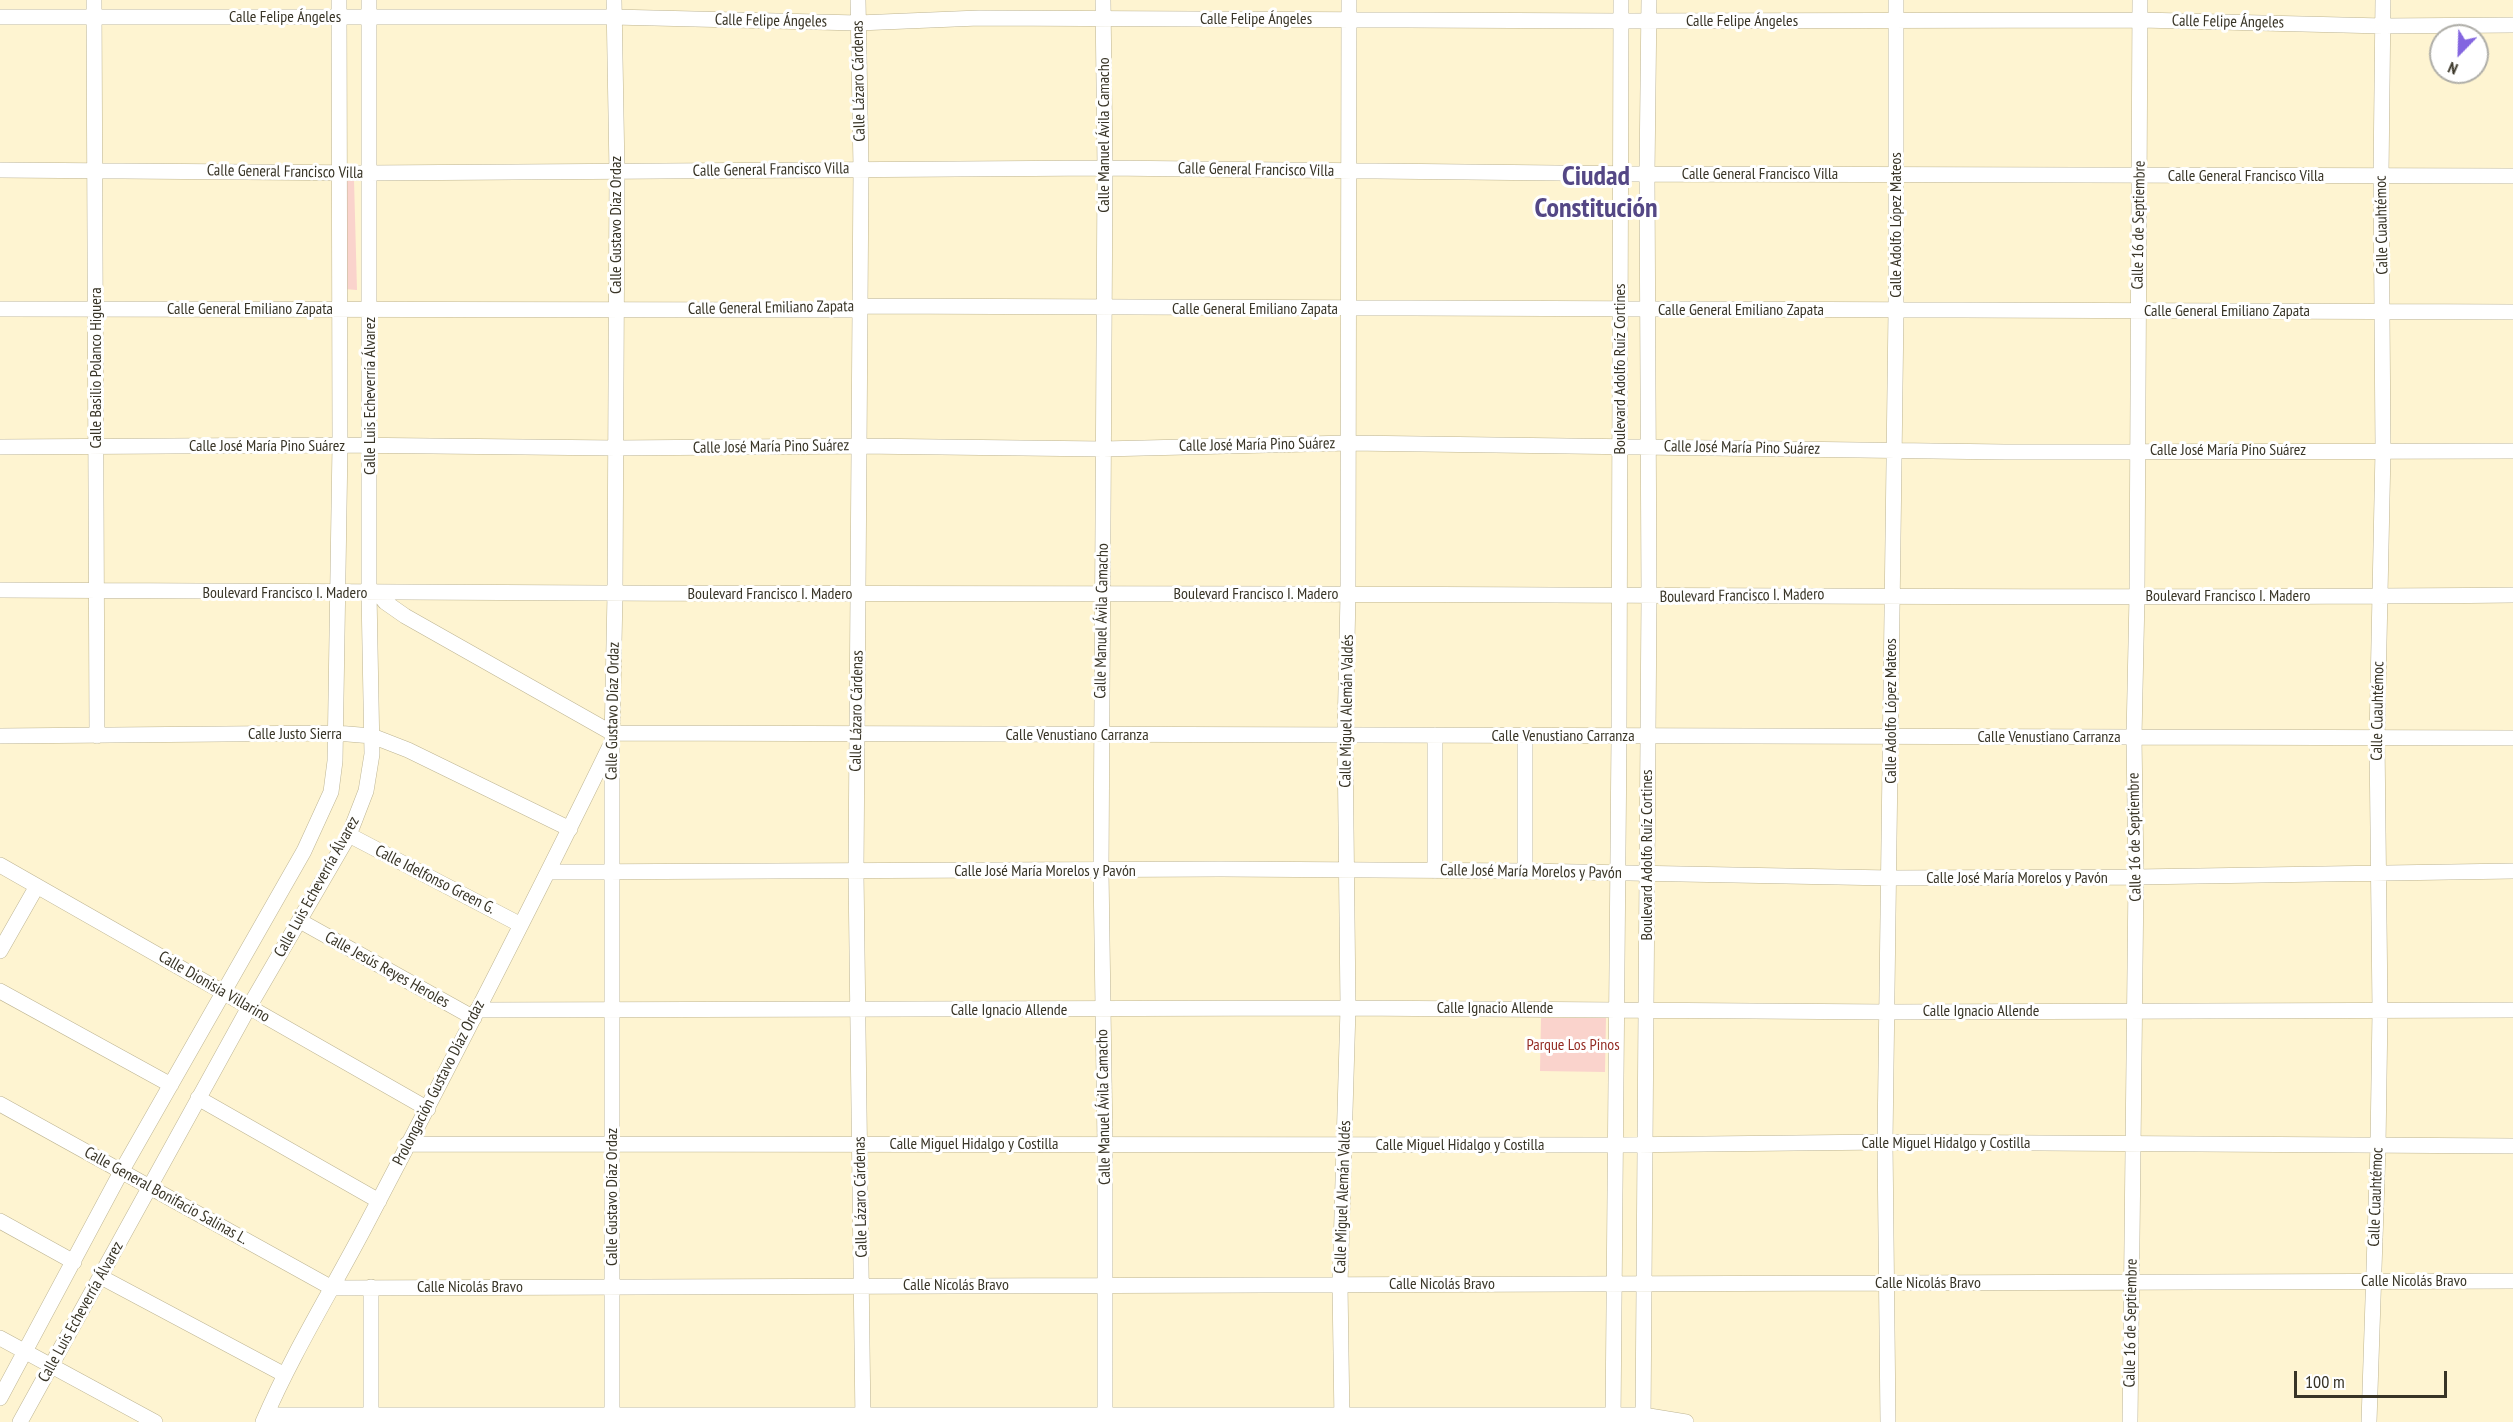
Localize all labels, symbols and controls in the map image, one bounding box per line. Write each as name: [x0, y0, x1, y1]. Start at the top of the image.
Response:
street label: Calle Felipe Ángeles: [229, 7, 341, 27]
street label: Calle Felipe Ángeles: [1200, 9, 1312, 29]
street label: Calle Felipe Ángeles: [715, 10, 827, 32]
street label: Calle Felipe Ángeles: [1686, 11, 1798, 31]
street label: Calle Felipe Ángeles: [2172, 11, 2284, 33]
street label: Calle Lázaro Cárdenas: [848, 20, 870, 142]
north arrow: [2429, 24, 2489, 84]
street label: Calle Manuel Ávila Camacho: [1094, 57, 1114, 213]
text: N: [2445, 58, 2461, 80]
street label: Calle Adolfo López Mateos: [1886, 152, 1906, 298]
street label: Calle Gustavo Díaz Ordaz: [606, 156, 626, 294]
street label: Calle General Francisco Villa: [693, 159, 849, 181]
street label: Calle General Francisco Villa: [1178, 159, 1334, 181]
district label: Ciudad Constitución: [1534, 160, 1658, 226]
street label: Calle 16 de Septiembre: [2128, 160, 2150, 290]
street label: Calle General Francisco Villa: [207, 161, 363, 183]
street label: Calle General Francisco Villa: [1682, 164, 1838, 184]
street label: Calle General Francisco Villa: [2168, 166, 2324, 186]
street label: Calle Cuauhtémoc: [2372, 175, 2392, 275]
street label: Boulevard Adolfo Ruíz Cortines: [1610, 284, 1630, 454]
street label: Calle Basilio Polanco Higuera: [86, 287, 106, 449]
street label: Calle General Emiliano Zapata: [688, 297, 854, 319]
street label: Calle General Emiliano Zapata: [167, 299, 333, 319]
street label: Calle General Emiliano Zapata: [1172, 299, 1338, 319]
street label: Calle General Emiliano Zapata: [1658, 300, 1824, 320]
street label: Calle General Emiliano Zapata: [2144, 301, 2310, 321]
street label: Calle Luis Echeverría Álvarez: [360, 317, 380, 475]
street label: Calle José María Pino Suárez: [1179, 434, 1335, 456]
street label: Calle José María Pino Suárez: [189, 436, 345, 456]
street label: Calle José María Pino Suárez: [693, 436, 849, 458]
street label: Calle José María Pino Suárez: [1664, 437, 1820, 459]
street label: Calle José María Pino Suárez: [2150, 440, 2306, 460]
street label: Calle Manuel Ávila Camacho: [1091, 543, 1113, 699]
street label: Boulevard Francisco I. Madero: [203, 583, 367, 603]
street label: Boulevard Francisco I. Madero: [688, 584, 852, 604]
street label: Boulevard Francisco I. Madero: [1174, 584, 1338, 604]
street label: Boulevard Francisco I. Madero: [1659, 585, 1825, 607]
street label: Boulevard Francisco I. Madero: [2146, 586, 2310, 606]
street label: Calle Miguel Alemán Valdés: [1336, 634, 1358, 788]
street label: Calle Adolfo López Mateos: [1881, 638, 1901, 784]
street label: Calle Gustavo Díaz Ordaz: [602, 642, 624, 780]
street label: Calle Lázaro Cárdenas: [846, 650, 868, 772]
street label: Calle Cuauhtémoc: [2368, 661, 2388, 761]
street label: Calle Justo Sierra: [248, 724, 342, 744]
street label: Calle Venustiano Carranza: [1005, 725, 1149, 745]
street label: Calle Venustiano Carranza: [1491, 726, 1635, 746]
street label: Calle Venustiano Carranza: [1977, 727, 2121, 747]
street label: Boulevard Adolfo Ruíz Cortines: [1637, 770, 1657, 940]
street label: Calle 16 de Septiembre: [2124, 772, 2146, 902]
street label: Calle Luis Echeverría Álvarez: [270, 813, 364, 961]
street label: Calle Idelfonso Green G.: [372, 841, 498, 919]
street label: Calle José María Morelos y Pavón: [954, 861, 1136, 881]
street label: Calle José María Morelos y Pavón: [1440, 861, 1622, 883]
street label: Calle José María Morelos y Pavón: [1926, 868, 2108, 888]
street label: Calle Jesús Reyes Heroles: [321, 928, 453, 1012]
street label: Calle Dionisia Villarino: [155, 947, 273, 1027]
street label: Prolongación Gustavo Díaz Ordaz: [389, 997, 489, 1169]
street label: Calle Ignacio Allende: [1437, 998, 1553, 1018]
street label: Calle Ignacio Allende: [951, 1000, 1067, 1020]
street label: Calle Ignacio Allende: [1923, 1001, 2039, 1021]
street label: Calle Manuel Ávila Camacho: [1093, 1029, 1115, 1185]
park label: Parque Los Pinos: [1526, 1035, 1620, 1055]
street label: Calle Miguel Alemán Valdés: [1331, 1120, 1355, 1274]
street label: Calle Gustavo Díaz Ordaz: [602, 1128, 622, 1266]
street label: Calle Miguel Hidalgo y Costilla: [1862, 1133, 2030, 1153]
street label: Calle Miguel Hidalgo y Costilla: [890, 1134, 1058, 1154]
street label: Calle Miguel Hidalgo y Costilla: [1376, 1135, 1544, 1155]
street label: Calle Lázaro Cárdenas: [850, 1136, 872, 1258]
street label: Calle General Bonifacio Salinas L.: [81, 1143, 251, 1249]
street label: Calle Cuauhtémoc: [2365, 1147, 2387, 1247]
street label: Calle Luis Echeverría Álvarez: [34, 1238, 128, 1386]
street label: Calle 16 de Septiembre: [2120, 1258, 2142, 1388]
street label: Calle Nicolás Bravo: [2361, 1271, 2467, 1291]
street label: Calle Nicolás Bravo: [1875, 1273, 1981, 1293]
street label: Calle Nicolás Bravo: [1389, 1274, 1495, 1294]
street label: Calle Nicolás Bravo: [903, 1275, 1009, 1295]
street label: Calle Nicolás Bravo: [417, 1277, 523, 1297]
scale bar: [2297, 1359, 2450, 1397]
text: 100 m: [2305, 1370, 2345, 1393]

